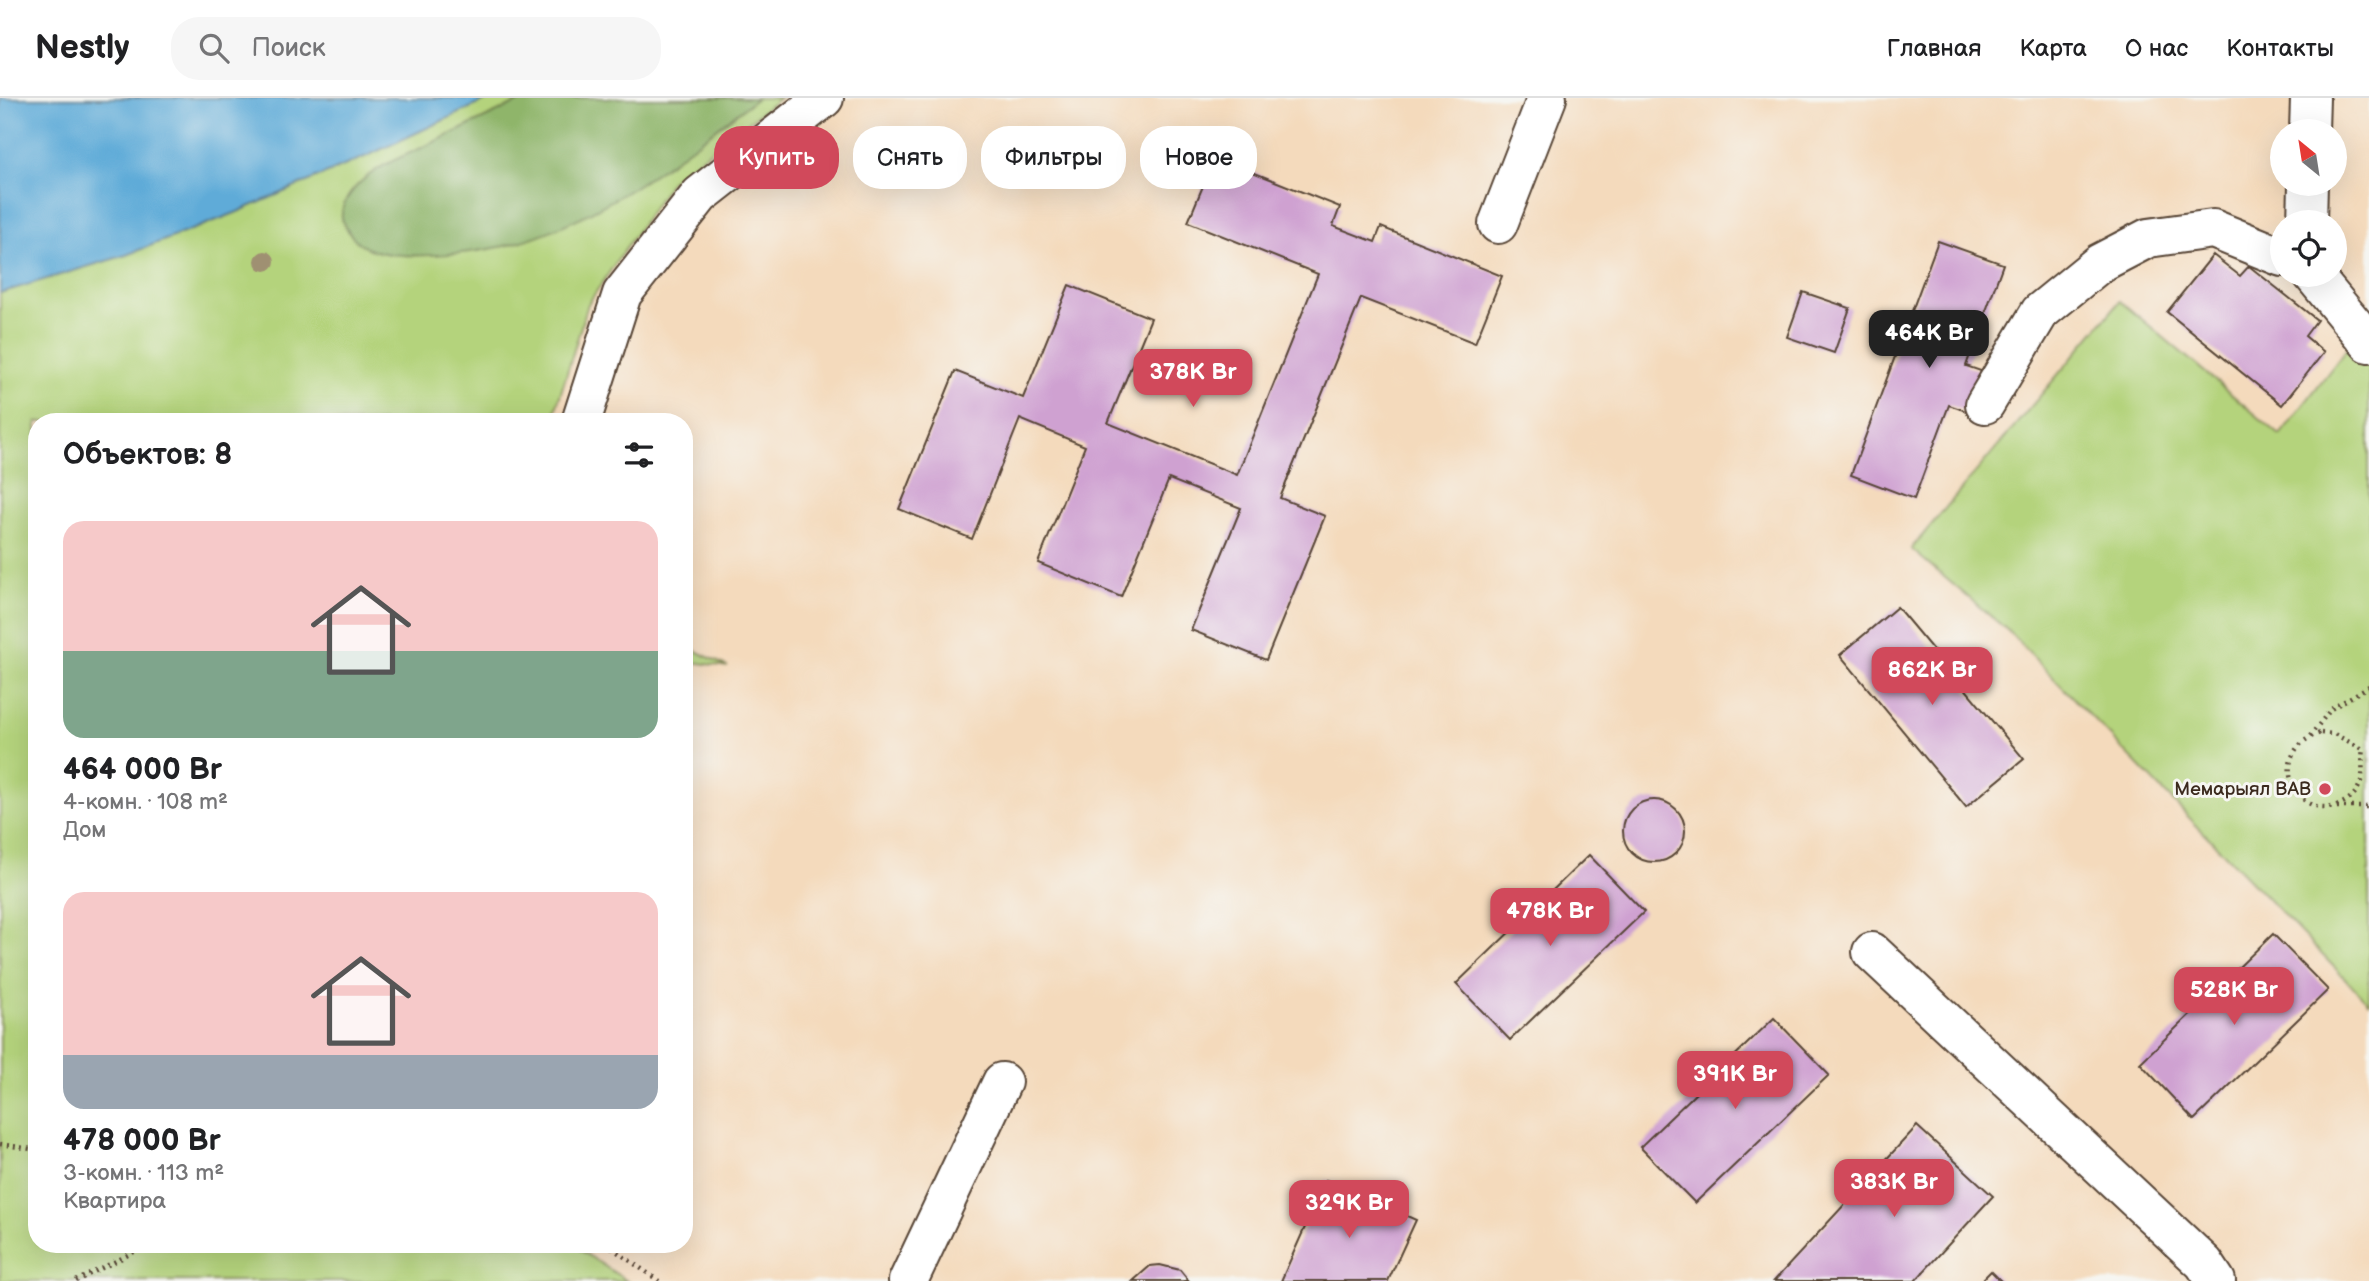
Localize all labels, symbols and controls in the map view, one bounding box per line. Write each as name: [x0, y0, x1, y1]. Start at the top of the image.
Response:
search box: [171, 17, 661, 80]
text: Nestly: [35, 28, 129, 68]
icon: search: [195, 29, 233, 67]
text: Поиск: [251, 33, 326, 64]
text: Главная: [1887, 34, 1981, 63]
text: Карта: [2019, 34, 2087, 63]
text: О нас: [2125, 34, 2188, 63]
text: Контакты: [2226, 34, 2334, 63]
north arrow: [2270, 119, 2347, 196]
map controls: [2270, 119, 2347, 287]
chip: Купить: [714, 126, 839, 189]
chip: Снять: [853, 126, 967, 189]
chip: Фильтры: [981, 126, 1126, 189]
chip: Новое: [1140, 126, 1257, 189]
button: locate: [2270, 210, 2347, 287]
pin: 464K Br: [1864, 310, 1994, 370]
text: 464K Br: [1885, 319, 1973, 347]
pin: 378K Br: [1128, 350, 1258, 409]
text: 378K Br: [1149, 358, 1237, 386]
icon: filters: [620, 436, 658, 474]
text: Объектов: 8: [63, 437, 232, 473]
icon: home: [298, 567, 424, 693]
pin: 862K Br: [1867, 648, 1997, 707]
text: 862K Br: [1888, 656, 1976, 684]
text: 464 000 Br: [63, 752, 222, 788]
place label: Мемарыял ВАВ: [2174, 778, 2311, 801]
marker: Мемарыял ВАВ: [2317, 781, 2333, 797]
text: 4-комн. · 108 m²: [63, 788, 228, 816]
text: Дом: [63, 816, 106, 844]
pin: 478K Br: [1485, 888, 1615, 948]
text: 478K Br: [1506, 897, 1594, 925]
icon: home: [298, 938, 424, 1064]
pin: 528K Br: [2169, 968, 2299, 1027]
text: 528K Br: [2190, 976, 2278, 1004]
pin: 391K Br: [1670, 1052, 1800, 1111]
text: 391K Br: [1693, 1060, 1777, 1088]
text: 478 000 Br: [63, 1123, 221, 1159]
text: 3-комн. · 113 m²: [63, 1159, 224, 1187]
pin: 383K Br: [1829, 1160, 1959, 1219]
text: 383K Br: [1850, 1168, 1938, 1196]
pin: 329K Br: [1284, 1180, 1414, 1240]
text: Квартира: [63, 1187, 166, 1215]
text: 329K Br: [1305, 1189, 1393, 1217]

